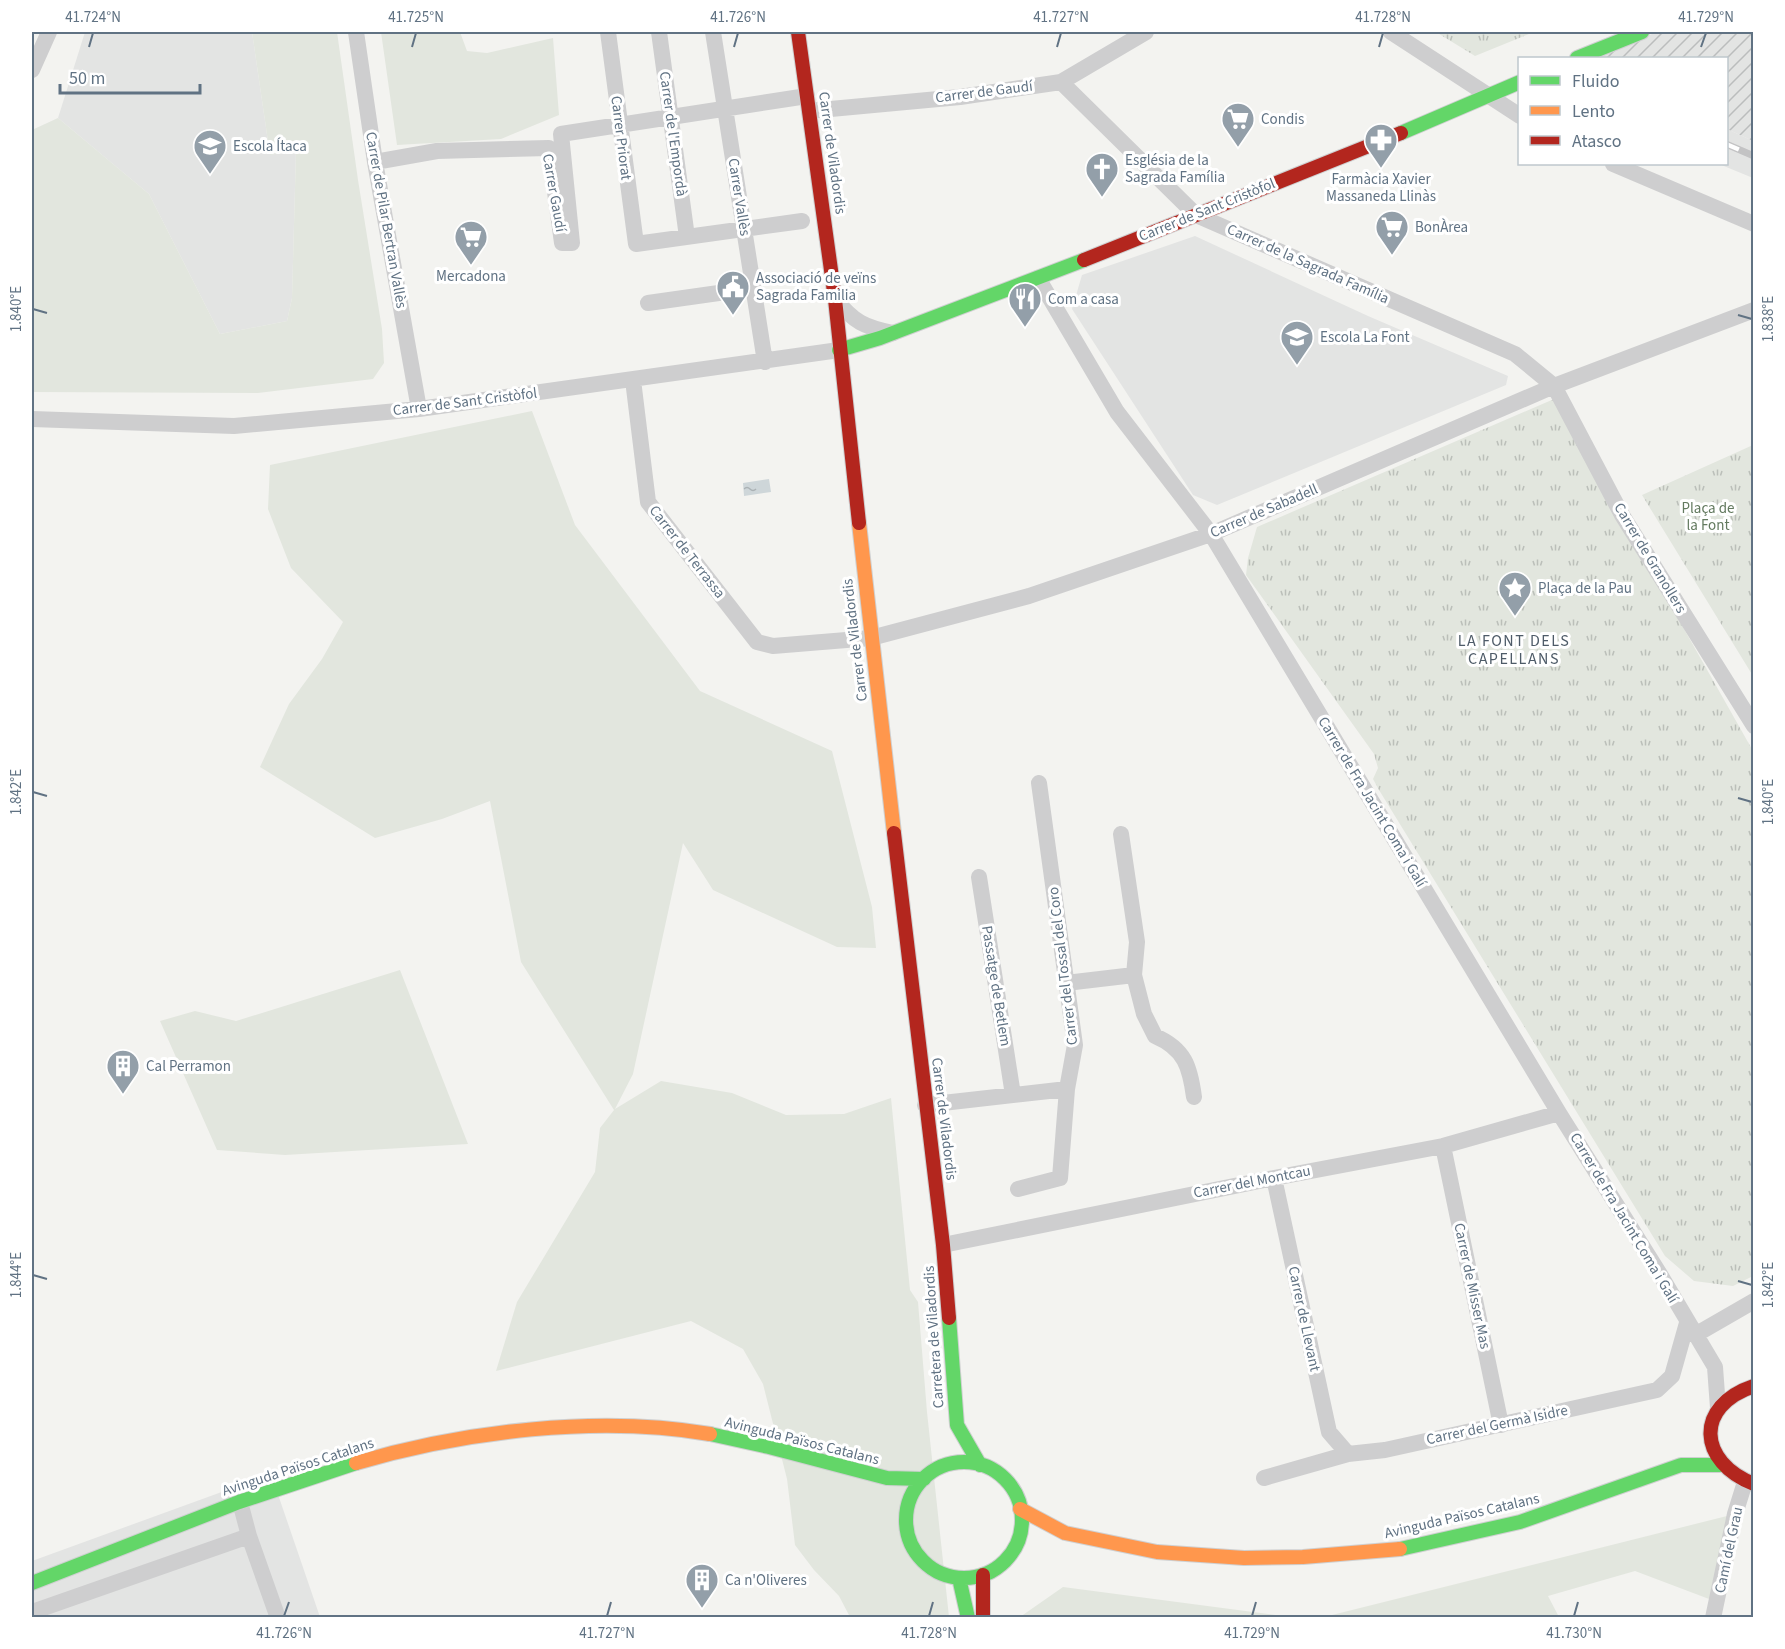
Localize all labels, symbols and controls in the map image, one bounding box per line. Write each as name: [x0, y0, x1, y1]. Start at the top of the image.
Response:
text: 41.724°N: [65, 7, 121, 28]
text: 41.725°N: [388, 7, 444, 28]
text: 41.726°N: [710, 7, 766, 28]
text: 41.727°N: [1033, 7, 1089, 28]
text: 41.728°N: [1355, 7, 1411, 28]
text: 41.729°N: [1678, 7, 1734, 28]
scale bar: [60, 57, 200, 95]
legend: [1518, 57, 1728, 165]
text: 50 m: [69, 66, 105, 91]
text: Fluido: [1572, 69, 1619, 94]
street label: Carrer de l'Empordà: [654, 70, 692, 198]
street label: Carrer de Gaudí: [934, 75, 1035, 108]
street label: Carrer de Viladordis: [813, 90, 851, 216]
street label: Carrer Priorat: [605, 95, 637, 181]
text: Lento: [1572, 99, 1615, 124]
supermarket icon: Condis: [1220, 101, 1256, 148]
place label: Condis: [1261, 109, 1304, 130]
pharmacy icon: Farmàcia Xavier Massaneda Llinàs: [1363, 122, 1399, 169]
school or university icon: Escola Ítaca: [192, 128, 228, 175]
text: Atasco: [1572, 129, 1621, 154]
street label: Carrer de Pilar Bertran Vallès: [360, 130, 412, 310]
place label: Escola Ítaca: [233, 136, 307, 157]
place label: Església de la Sagrada Família: [1125, 150, 1225, 188]
church icon: Església de la Sagrada Família: [1084, 151, 1120, 198]
street label: Carrer Gaudí: [537, 152, 571, 235]
street label: Carrer Vallès: [723, 157, 755, 237]
place label: Farmàcia Xavier Massaneda Llinàs: [1326, 169, 1436, 207]
street label: Carrer de Sant Cristòfol: [1136, 173, 1278, 247]
supermarket icon: BonÀrea: [1374, 209, 1410, 256]
place label: BonÀrea: [1415, 217, 1468, 238]
supermarket icon: Mercadona: [453, 219, 489, 266]
street label: Carrer de la Sagrada Família: [1224, 219, 1392, 309]
place label: Mercadona: [436, 266, 506, 287]
place label: Associació de veïns Sagrada Familia: [756, 268, 876, 306]
public building icon: Associació de veïns Sagrada Familia: [715, 269, 751, 316]
restaurant icon: Com a casa: [1007, 281, 1043, 328]
text: 1.840°E: [6, 286, 27, 332]
place label: Com a casa: [1048, 289, 1119, 310]
text: 1.838°E: [1758, 296, 1779, 342]
school or university icon: Escola La Font: [1279, 319, 1315, 366]
place label: Escola La Font: [1320, 327, 1410, 348]
street label: Carrer de Sant Cristòfol: [392, 383, 539, 421]
street label: Carrer de Sabadell: [1207, 479, 1321, 543]
park label: Plaça de la Font: [1682, 498, 1734, 536]
street label: Carrer de Granollers: [1609, 499, 1691, 617]
street label: Carrer de Terrassa: [644, 501, 730, 603]
place icon: Plaça de la Pau: [1497, 570, 1533, 617]
street label: Carrer de Viladordis: [837, 577, 873, 703]
place label: Plaça de la Pau: [1538, 578, 1632, 599]
district label: LA FONT DELS CAPELLANS: [1458, 630, 1570, 670]
street label: Carrer de Fra Jacint Coma i Galí: [1313, 713, 1432, 892]
text: 1.842°E: [6, 769, 27, 815]
text: 1.840°E: [1758, 779, 1779, 825]
street label: Carrer del Tossal del Coro: [1043, 886, 1083, 1046]
street label: Passatge de Betlem: [976, 924, 1016, 1048]
building icon: Cal Perramon: [105, 1048, 141, 1095]
place label: Cal Perramon: [146, 1056, 231, 1077]
street label: Carrer de Viladordis: [926, 1056, 962, 1182]
street label: Carrer de Fra Jacint Coma i Galí: [1565, 1129, 1684, 1308]
street label: Carrer del Montcau: [1192, 1160, 1312, 1204]
street label: Carrer de Misser Mas: [1448, 1221, 1496, 1351]
text: 1.844°E: [6, 1252, 27, 1298]
text: 1.842°E: [1758, 1262, 1779, 1308]
street label: Carretera de Viladordis: [919, 1265, 949, 1409]
street label: Carrer de Llevant: [1283, 1265, 1325, 1373]
street label: Carrer del Germà Isidre: [1424, 1400, 1570, 1450]
street label: Avinguda Països Catalans: [723, 1412, 881, 1470]
street label: Avinguda Països Catalans: [219, 1433, 377, 1501]
street label: Avinguda Països Catalans: [1382, 1488, 1542, 1544]
street label: Camí del Grau: [1710, 1505, 1748, 1595]
building icon: Ca n'Oliveres: [684, 1562, 720, 1609]
place label: Ca n'Oliveres: [725, 1570, 807, 1591]
text: 41.726°N: [256, 1623, 312, 1644]
text: 41.727°N: [579, 1623, 635, 1644]
text: 41.728°N: [901, 1623, 957, 1644]
text: 41.729°N: [1224, 1623, 1280, 1644]
text: 41.730°N: [1546, 1623, 1602, 1644]

